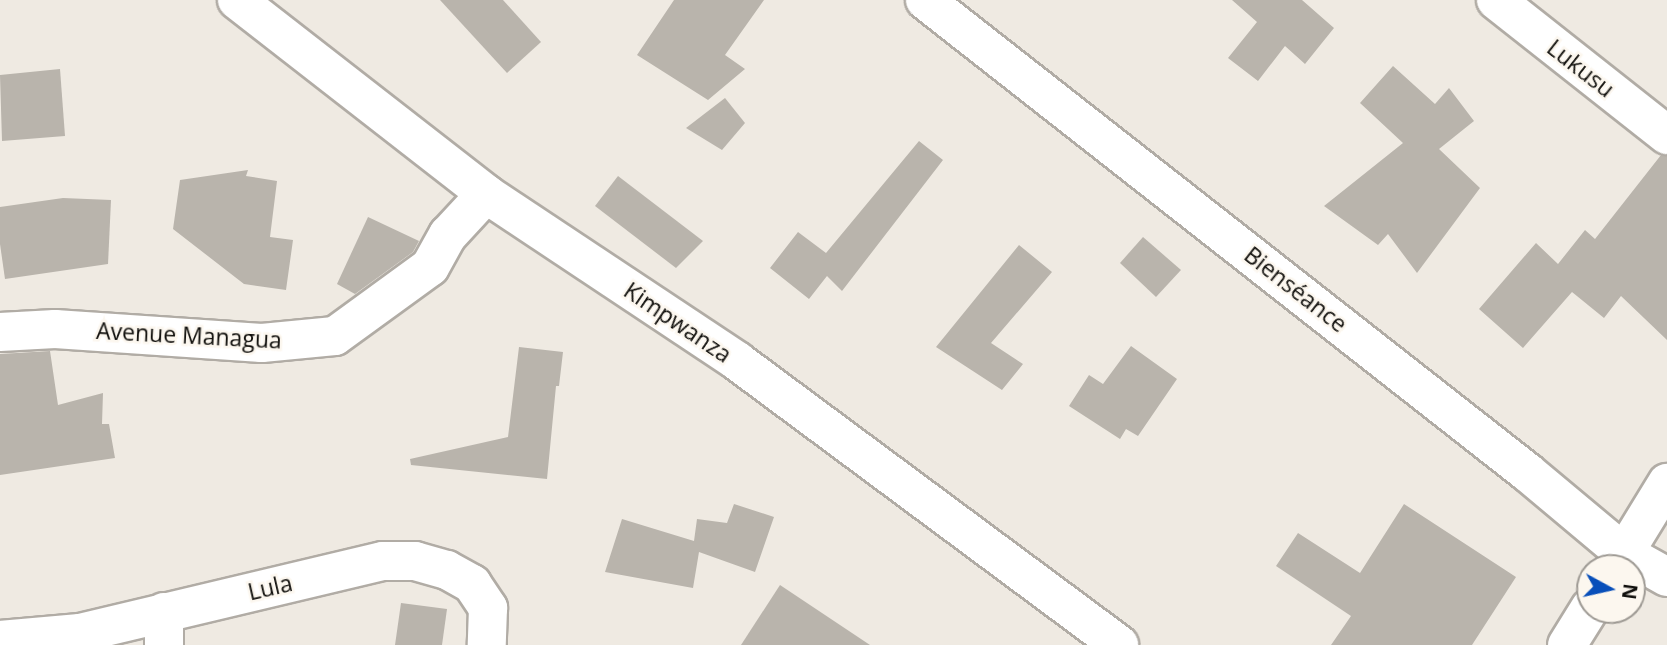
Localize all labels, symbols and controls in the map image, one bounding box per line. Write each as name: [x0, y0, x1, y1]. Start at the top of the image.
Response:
street label: Lukusu: [1542, 33, 1620, 103]
street label: Bienséance: [1239, 240, 1353, 338]
street label: Kimpwanza: [619, 276, 737, 368]
street label: Avenue Managua: [96, 316, 282, 354]
north arrow: [1576, 554, 1646, 624]
street label: Lula: [245, 569, 295, 605]
text: N: [1616, 582, 1644, 601]

